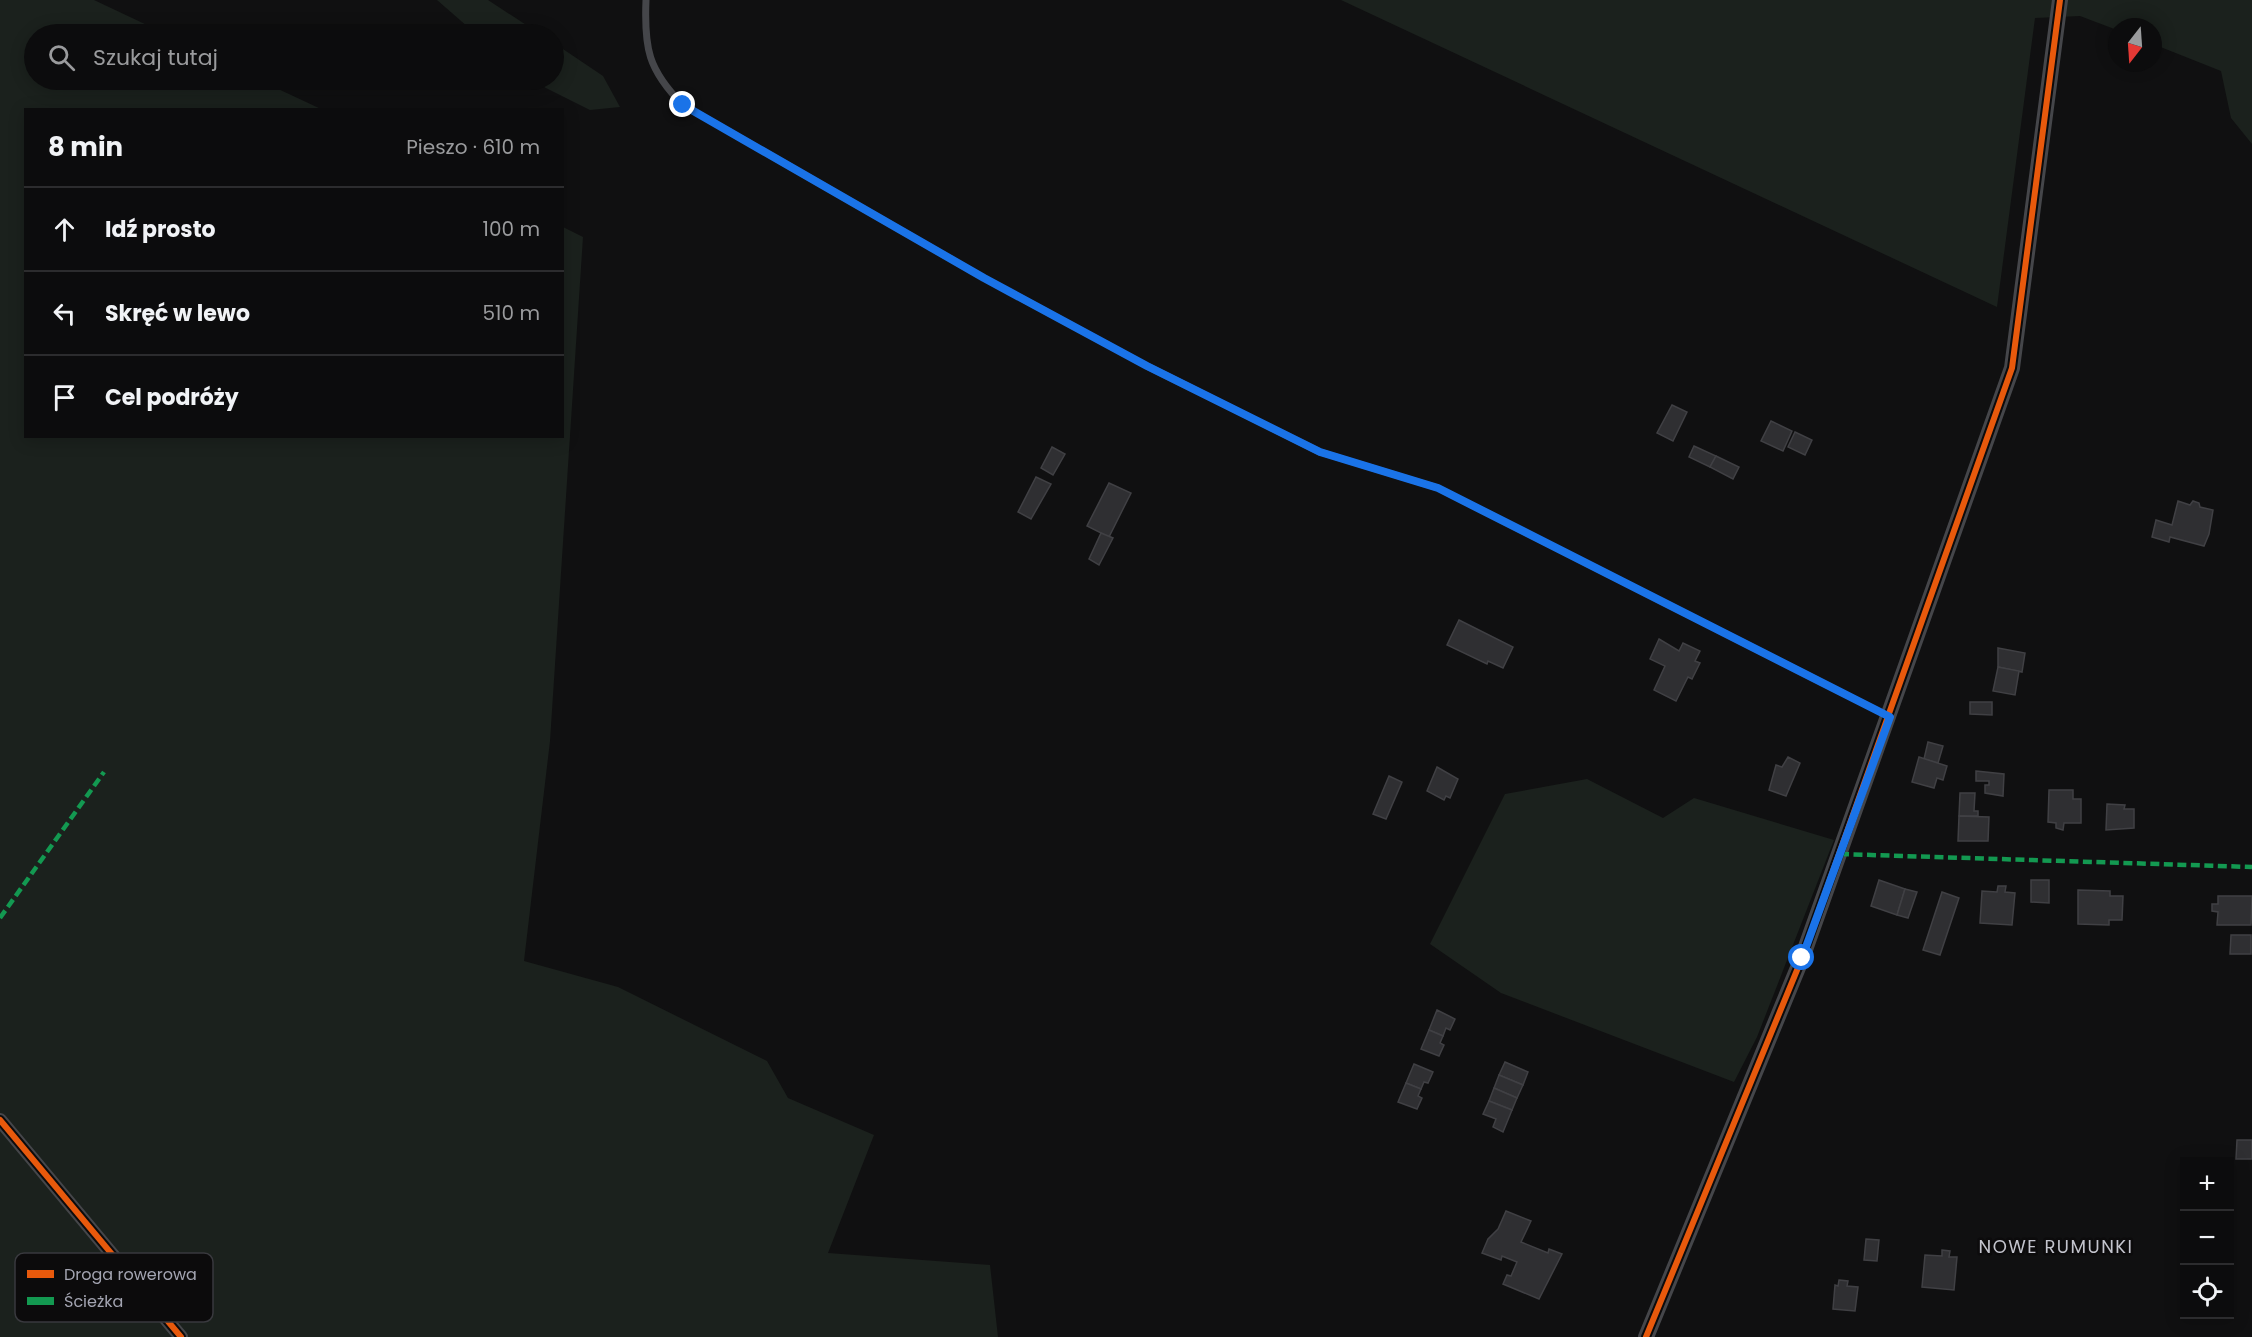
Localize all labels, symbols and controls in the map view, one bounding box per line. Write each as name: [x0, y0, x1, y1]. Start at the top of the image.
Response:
north arrow: [2108, 18, 2162, 72]
search box: [24, 24, 564, 90]
icon: search: [45, 41, 78, 74]
text: Szukaj tutaj: [93, 42, 218, 73]
route end: [669, 91, 695, 117]
text: 8 min: [48, 129, 123, 165]
text: Pieszo · 610 m: [406, 133, 540, 161]
icon: ahead: [48, 213, 81, 246]
text: Idź prosto: [105, 214, 216, 245]
text: 100 m: [483, 215, 540, 243]
icon: left: [48, 297, 81, 330]
text: Skręć w lewo: [105, 298, 250, 329]
text: 510 m: [483, 299, 540, 327]
icon: arrive: [48, 381, 81, 414]
text: Cel podróży: [105, 382, 239, 413]
route start: [1788, 944, 1814, 970]
map controls: [2180, 1157, 2234, 1319]
button: +: [2180, 1157, 2234, 1211]
button: −: [2180, 1211, 2234, 1265]
district label: NOWE RUMUNKI: [1978, 1234, 2134, 1259]
legend: [15, 1253, 213, 1322]
text: Droga rowerowa: [64, 1263, 197, 1286]
button: locate: [2180, 1265, 2234, 1319]
text: Ścieżka: [64, 1290, 123, 1313]

